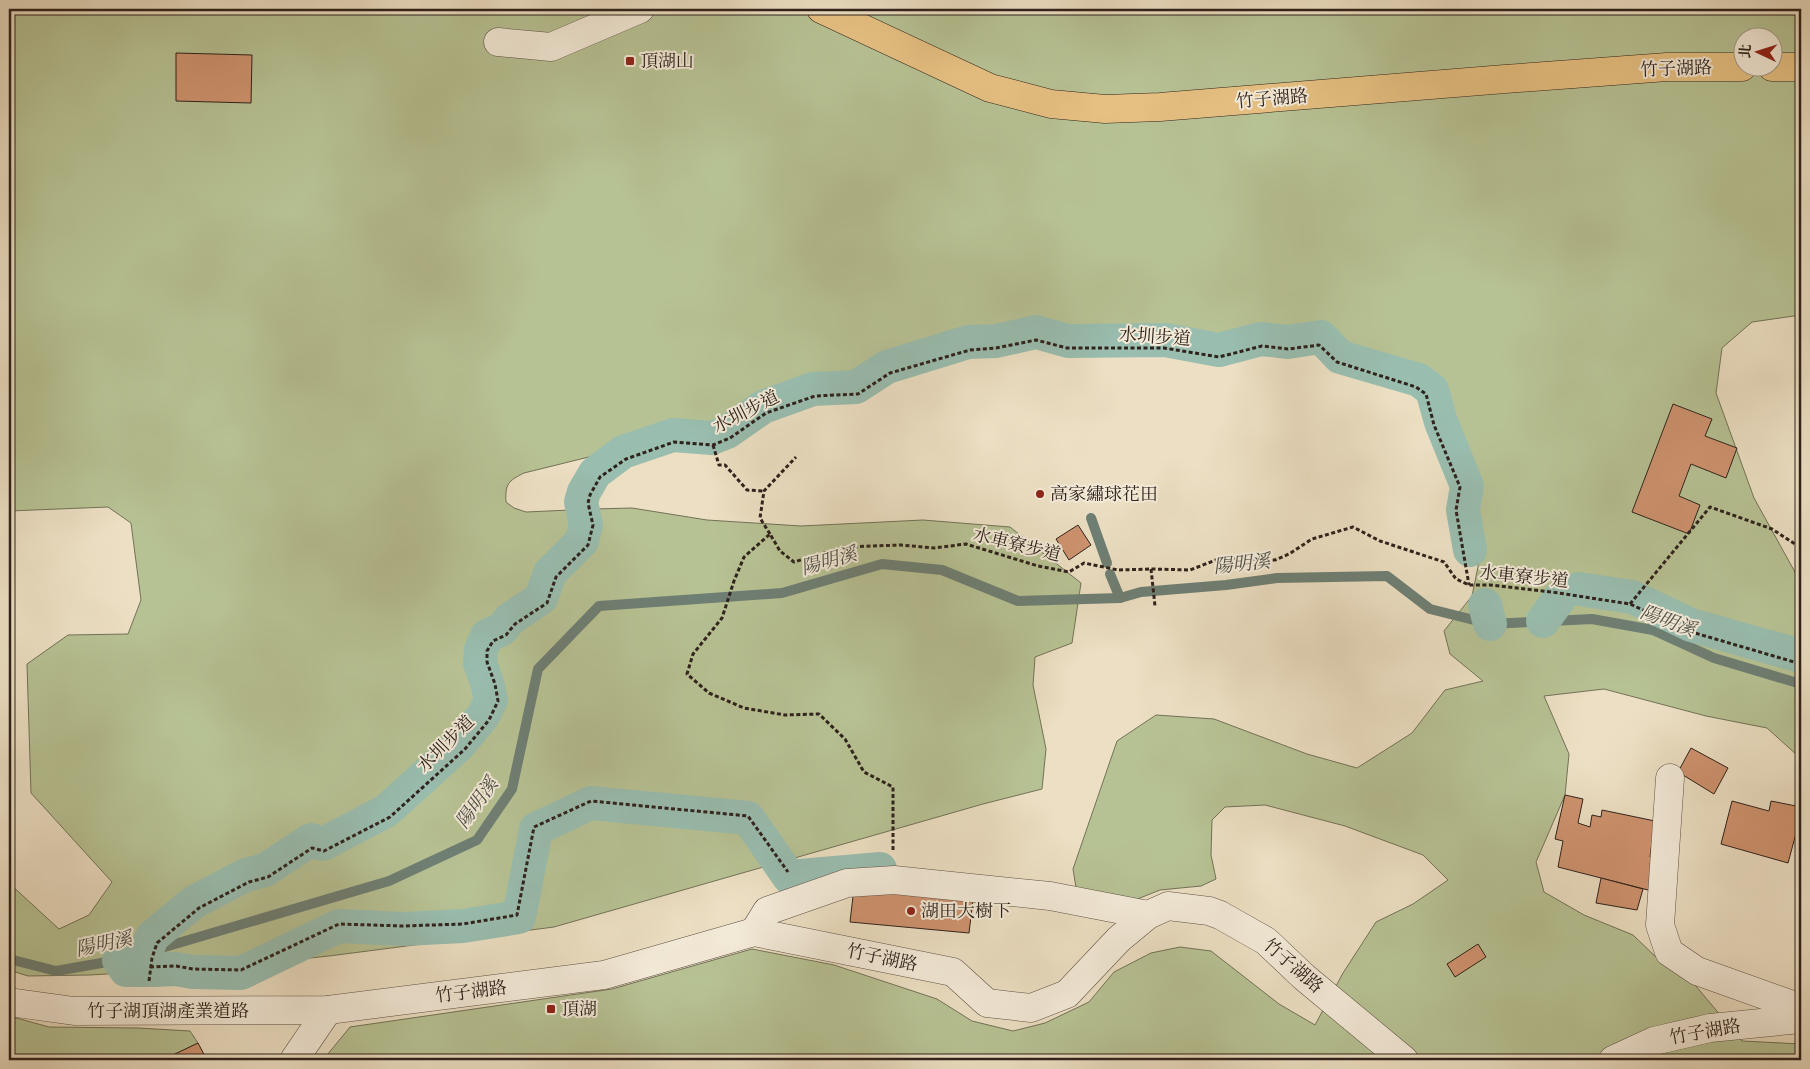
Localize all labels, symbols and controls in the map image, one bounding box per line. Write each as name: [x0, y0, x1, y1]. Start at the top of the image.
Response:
north arrow: [1732, 28, 1782, 78]
text: 北: [1737, 44, 1754, 59]
place label: 頂湖山: [640, 50, 694, 73]
marker: 頂湖山: [624, 55, 636, 67]
street label: 竹子湖路: [1640, 56, 1712, 82]
street label: 竹子湖路: [1235, 84, 1309, 114]
street label: 水圳步道: [1118, 323, 1192, 351]
street label: 水圳步道: [709, 385, 783, 439]
place label: 高家繡球花田: [1050, 483, 1158, 506]
marker: 高家繡球花田: [1034, 488, 1046, 500]
street label: 水車寮步道: [971, 523, 1063, 567]
water label: 陽明溪: [798, 541, 862, 580]
water label: 陽明溪: [1212, 549, 1274, 579]
street label: 水車寮步道: [1478, 561, 1570, 593]
water label: 陽明溪: [1637, 600, 1701, 643]
street label: 水圳步道: [412, 710, 480, 778]
water label: 陽明溪: [451, 771, 505, 833]
place label: 湖田大樹下: [921, 900, 1011, 923]
marker: 湖田大樹下: [905, 905, 917, 917]
water label: 陽明溪: [74, 926, 136, 962]
street label: 竹子湖路: [1258, 934, 1328, 998]
street label: 竹子湖路: [844, 939, 920, 977]
street label: 竹子湖路: [434, 976, 508, 1008]
place label: 頂湖: [561, 998, 597, 1021]
street label: 竹子湖頂湖產業道路: [87, 1000, 249, 1023]
marker: 頂湖: [545, 1003, 557, 1015]
street label: 竹子湖路: [1668, 1014, 1742, 1050]

